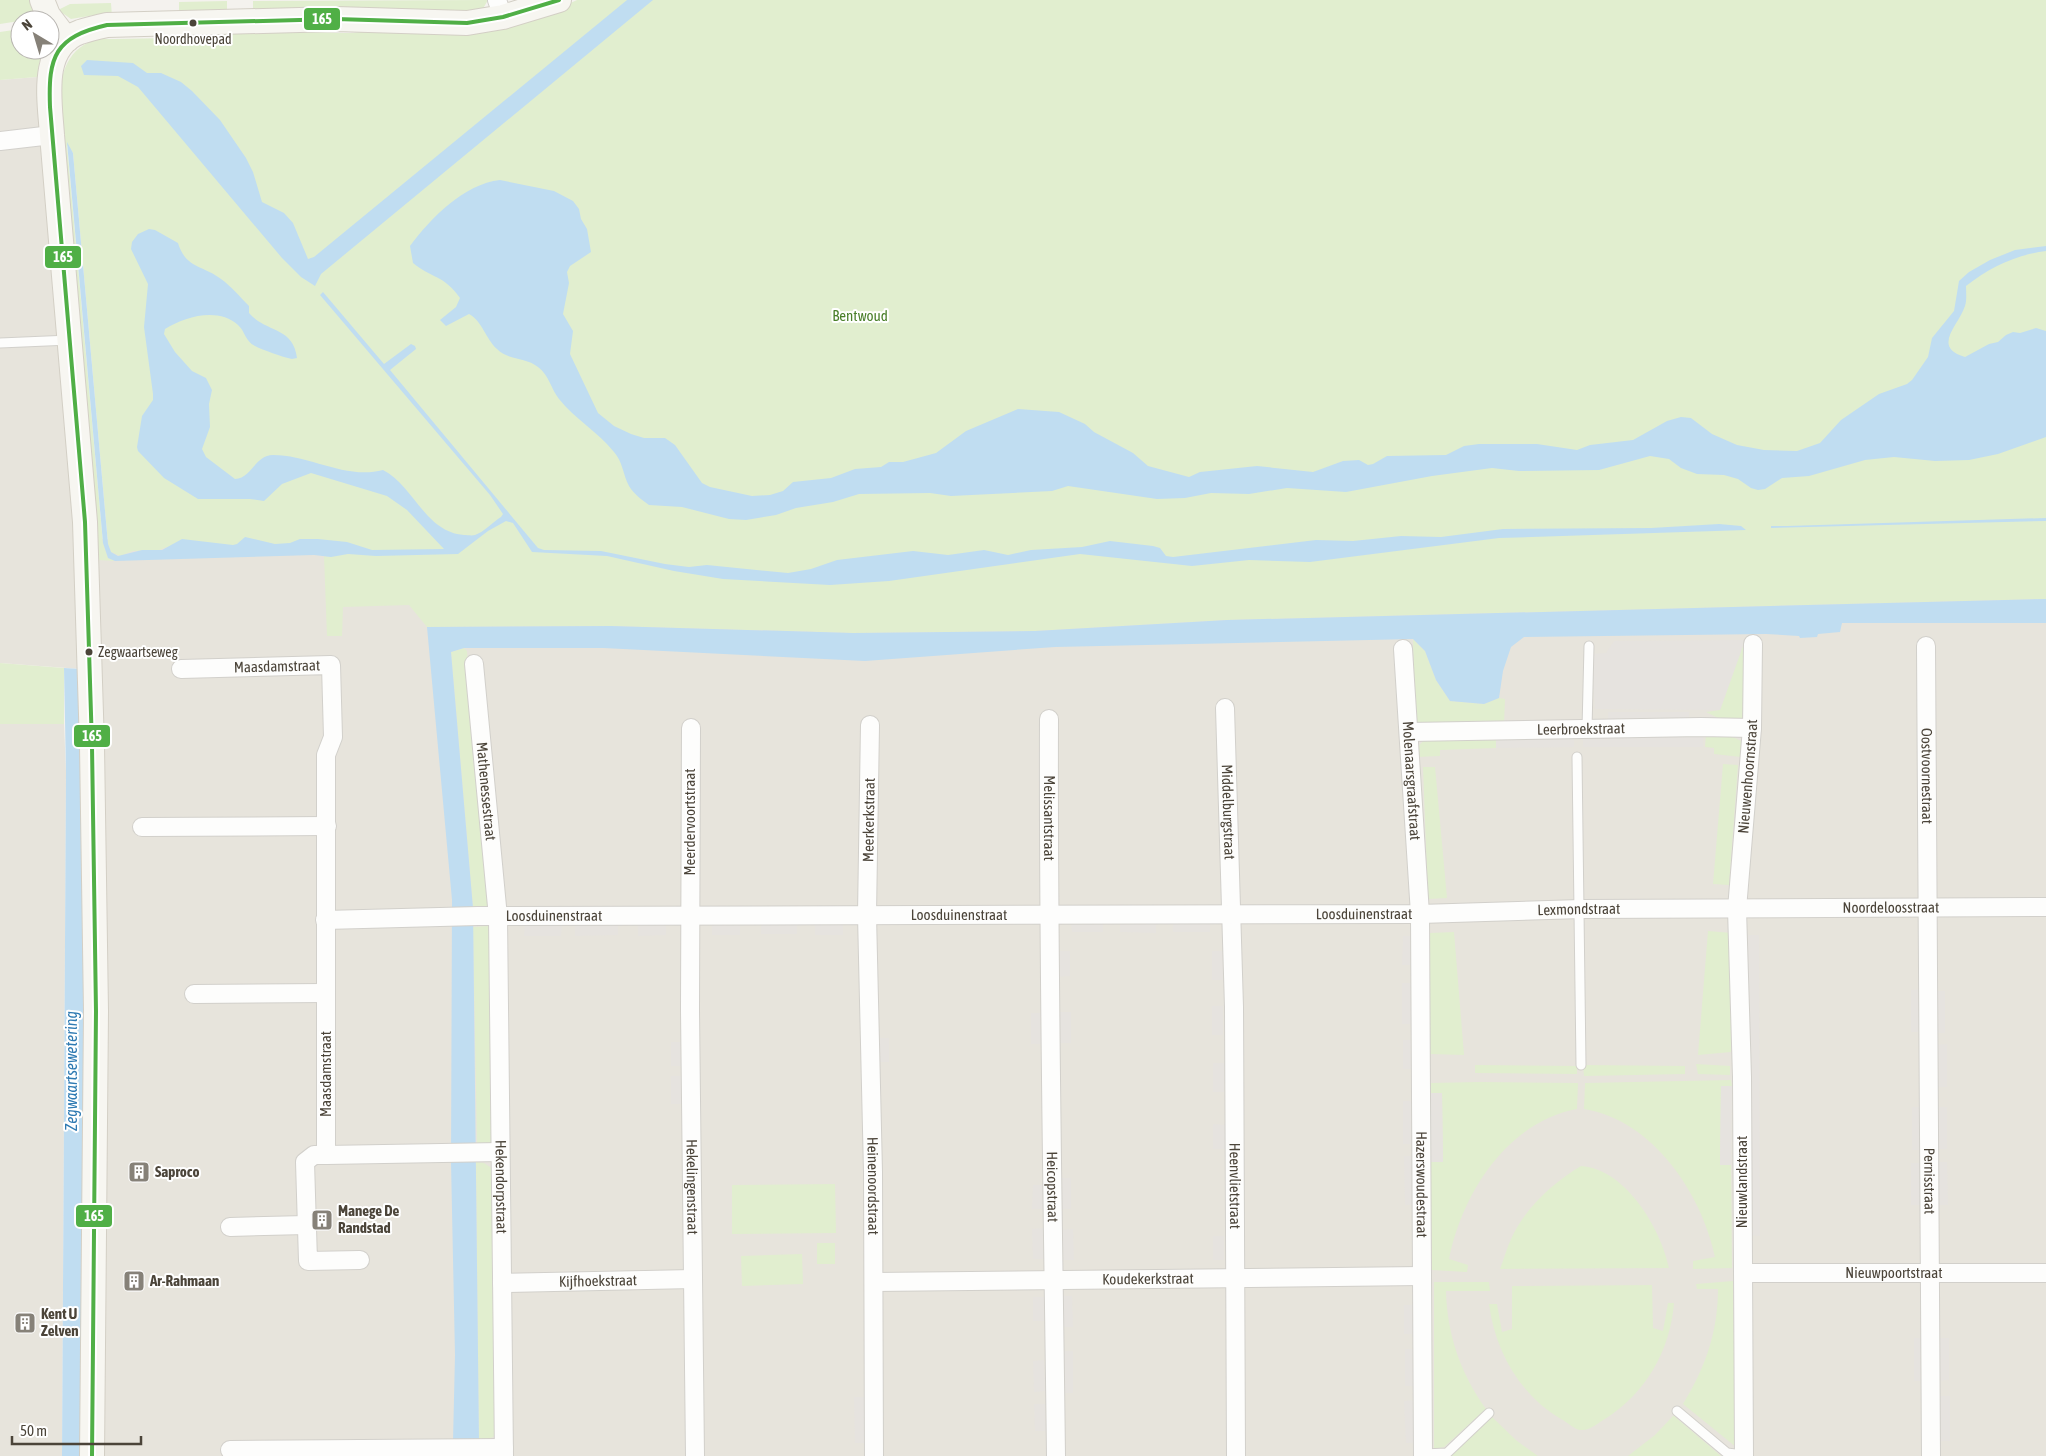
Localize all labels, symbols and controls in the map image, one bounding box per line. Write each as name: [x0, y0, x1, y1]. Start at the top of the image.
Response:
line badge: 165: [303, 7, 341, 31]
north arrow: [10, 10, 60, 60]
text: 165: [312, 11, 332, 27]
text: N: [19, 16, 35, 34]
marker: Noordhovepad: [188, 18, 198, 28]
place label: Noordhovepad: [154, 31, 232, 47]
line badge: 165: [44, 245, 82, 269]
text: 165: [53, 249, 73, 265]
park label: Bentwoud: [832, 307, 888, 324]
place label: Zegwaartseweg: [98, 644, 178, 660]
marker: Zegwaartseweg: [84, 647, 94, 657]
street label: Maasdamstraat: [234, 656, 320, 676]
street label: Leerbroekstraat: [1537, 719, 1625, 738]
street label: Nieuwenhoornstraat: [1734, 719, 1760, 834]
street label: Molenaarsgraafstraat: [1400, 721, 1424, 841]
line badge: 165: [73, 724, 111, 748]
text: 165: [82, 728, 102, 744]
street label: Oostvoornestraat: [1919, 728, 1936, 824]
street label: Mathenessestraat: [473, 741, 500, 841]
street label: Middelburgstraat: [1219, 764, 1239, 860]
street label: Meerdervoortstraat: [681, 768, 698, 876]
street label: Melissantstraat: [1041, 775, 1058, 861]
street label: Meerkerkstraat: [859, 778, 878, 862]
street label: Noordeloosstraat: [1842, 898, 1939, 916]
street label: Lexmondstraat: [1537, 900, 1620, 918]
street label: Loosduinenstraat: [1316, 905, 1412, 922]
street label: Loosduinenstraat: [911, 906, 1007, 923]
street label: Loosduinenstraat: [506, 907, 602, 924]
water label: Zegwaartsewetering: [62, 1011, 81, 1131]
street label: Maasdamstraat: [317, 1031, 334, 1117]
street label: Hazerswoudestraat: [1413, 1131, 1431, 1238]
street label: Nieuwlandstraat: [1733, 1136, 1750, 1228]
street label: Heinenoordstraat: [864, 1137, 882, 1235]
street label: Hekelingenstraat: [683, 1139, 702, 1235]
street label: Hekendorpstraat: [492, 1140, 511, 1234]
street label: Heenvlietstraat: [1227, 1143, 1244, 1229]
street label: Pernisstraat: [1921, 1148, 1939, 1214]
street label: Heicopstraat: [1044, 1151, 1062, 1222]
building icon: Saproco: [127, 1160, 151, 1184]
place label: Saproco: [155, 1163, 199, 1180]
place label: Manege De Randstad: [338, 1202, 400, 1236]
line badge: 165: [75, 1204, 113, 1228]
text: 165: [84, 1208, 104, 1224]
building icon: Manege De Randstad: [310, 1208, 334, 1232]
street label: Nieuwpoortstraat: [1845, 1264, 1943, 1281]
building icon: Ar-Rahmaan: [122, 1269, 146, 1293]
street label: Koudekerkstraat: [1102, 1269, 1194, 1288]
street label: Kijfhoekstraat: [559, 1271, 637, 1290]
place label: Ar-Rahmaan: [149, 1272, 219, 1289]
place label: Kent U Zelven: [41, 1305, 79, 1339]
building icon: Kent U Zelven: [13, 1311, 37, 1335]
scale bar: [12, 1414, 141, 1446]
text: 50 m: [20, 1422, 47, 1439]

